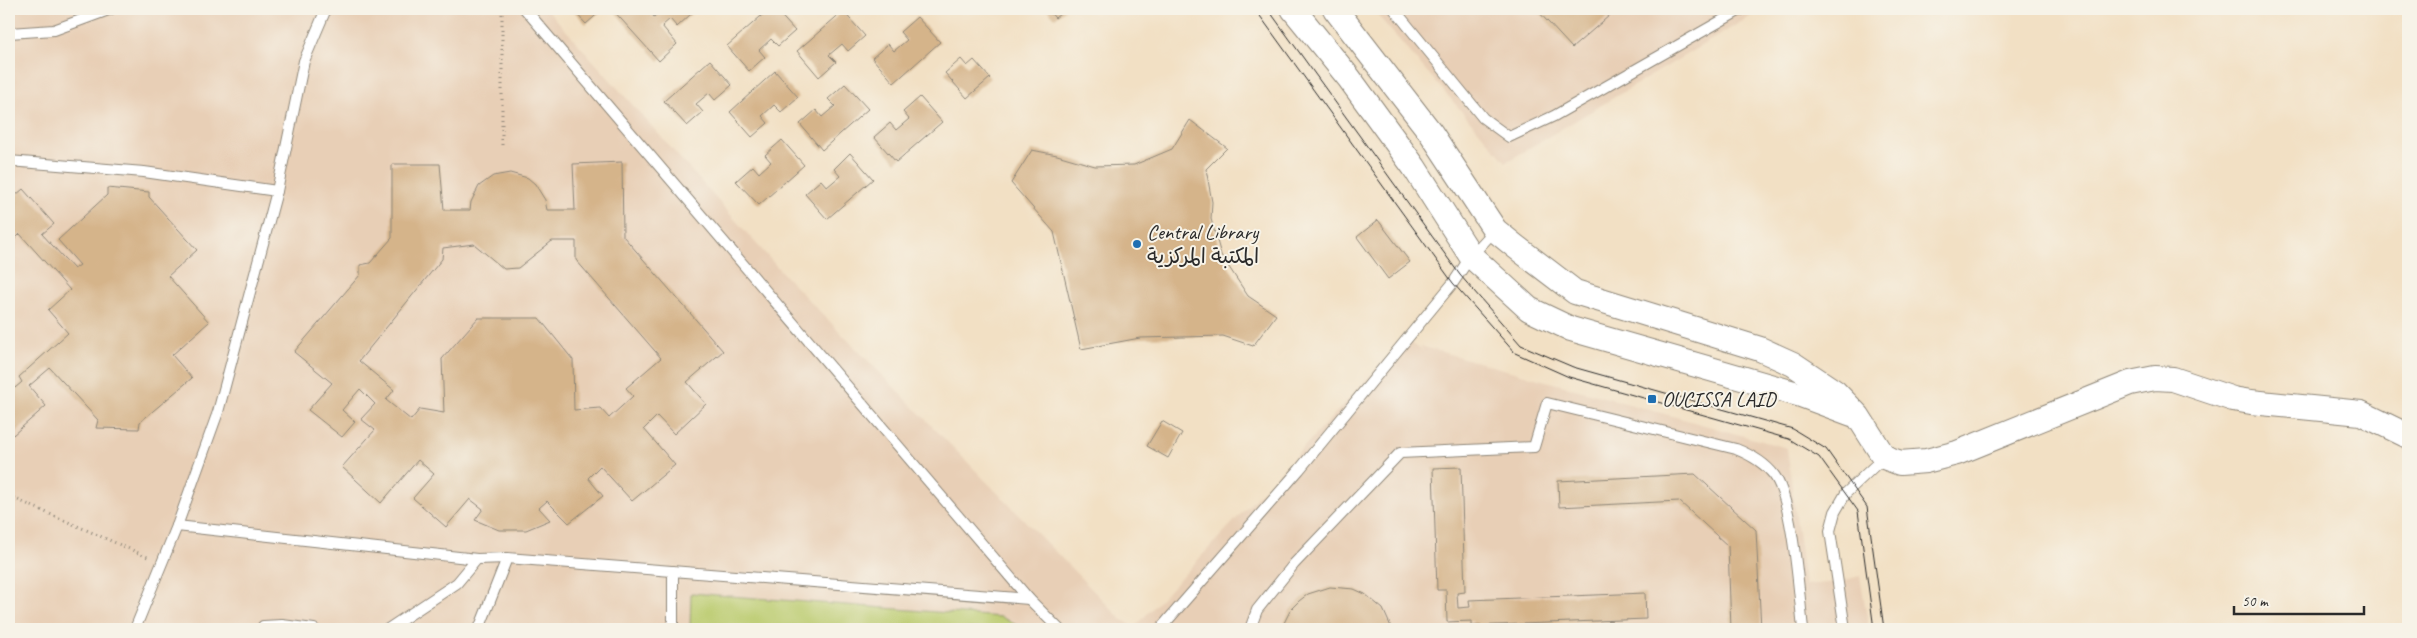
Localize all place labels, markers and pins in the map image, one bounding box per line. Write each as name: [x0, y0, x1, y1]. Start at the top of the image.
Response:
place label: Central Library المكتبة المركزية: [1147, 219, 1260, 269]
marker: Central Library المكتبة المركزية: [1131, 238, 1143, 250]
place label: OUCISSA LAID: [1662, 386, 1778, 412]
marker: OUCISSA LAID: [1646, 393, 1658, 405]

